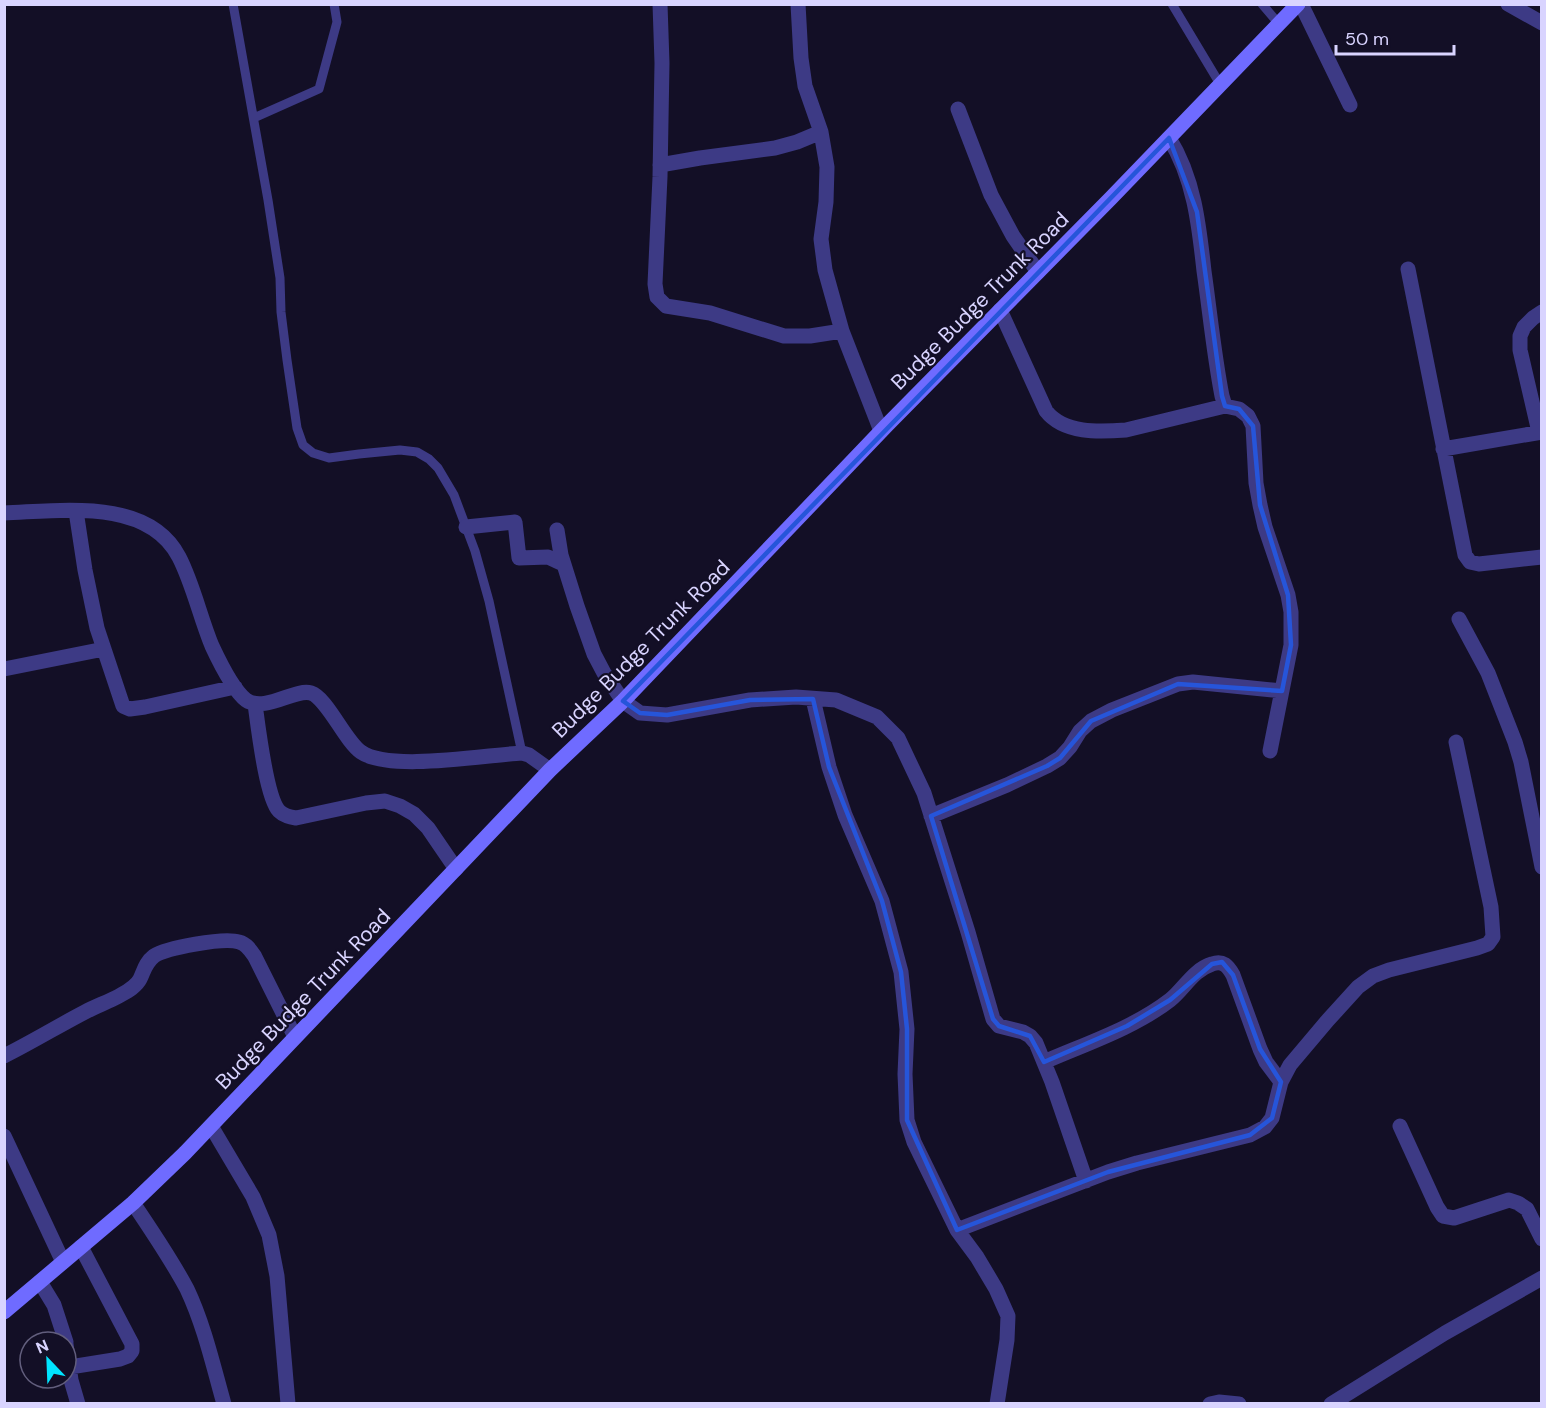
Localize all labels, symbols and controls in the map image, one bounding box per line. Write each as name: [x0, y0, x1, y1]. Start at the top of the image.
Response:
scale bar: [1336, 18, 1454, 56]
text: 50 m: [1345, 27, 1389, 51]
street label: Budge Budge Trunk Road: [885, 206, 1075, 396]
street label: Budge Budge Trunk Road: [546, 554, 736, 744]
street label: Budge Budge Trunk Road: [209, 903, 397, 1095]
north arrow: [18, 1330, 78, 1390]
text: N: [33, 1335, 52, 1359]

